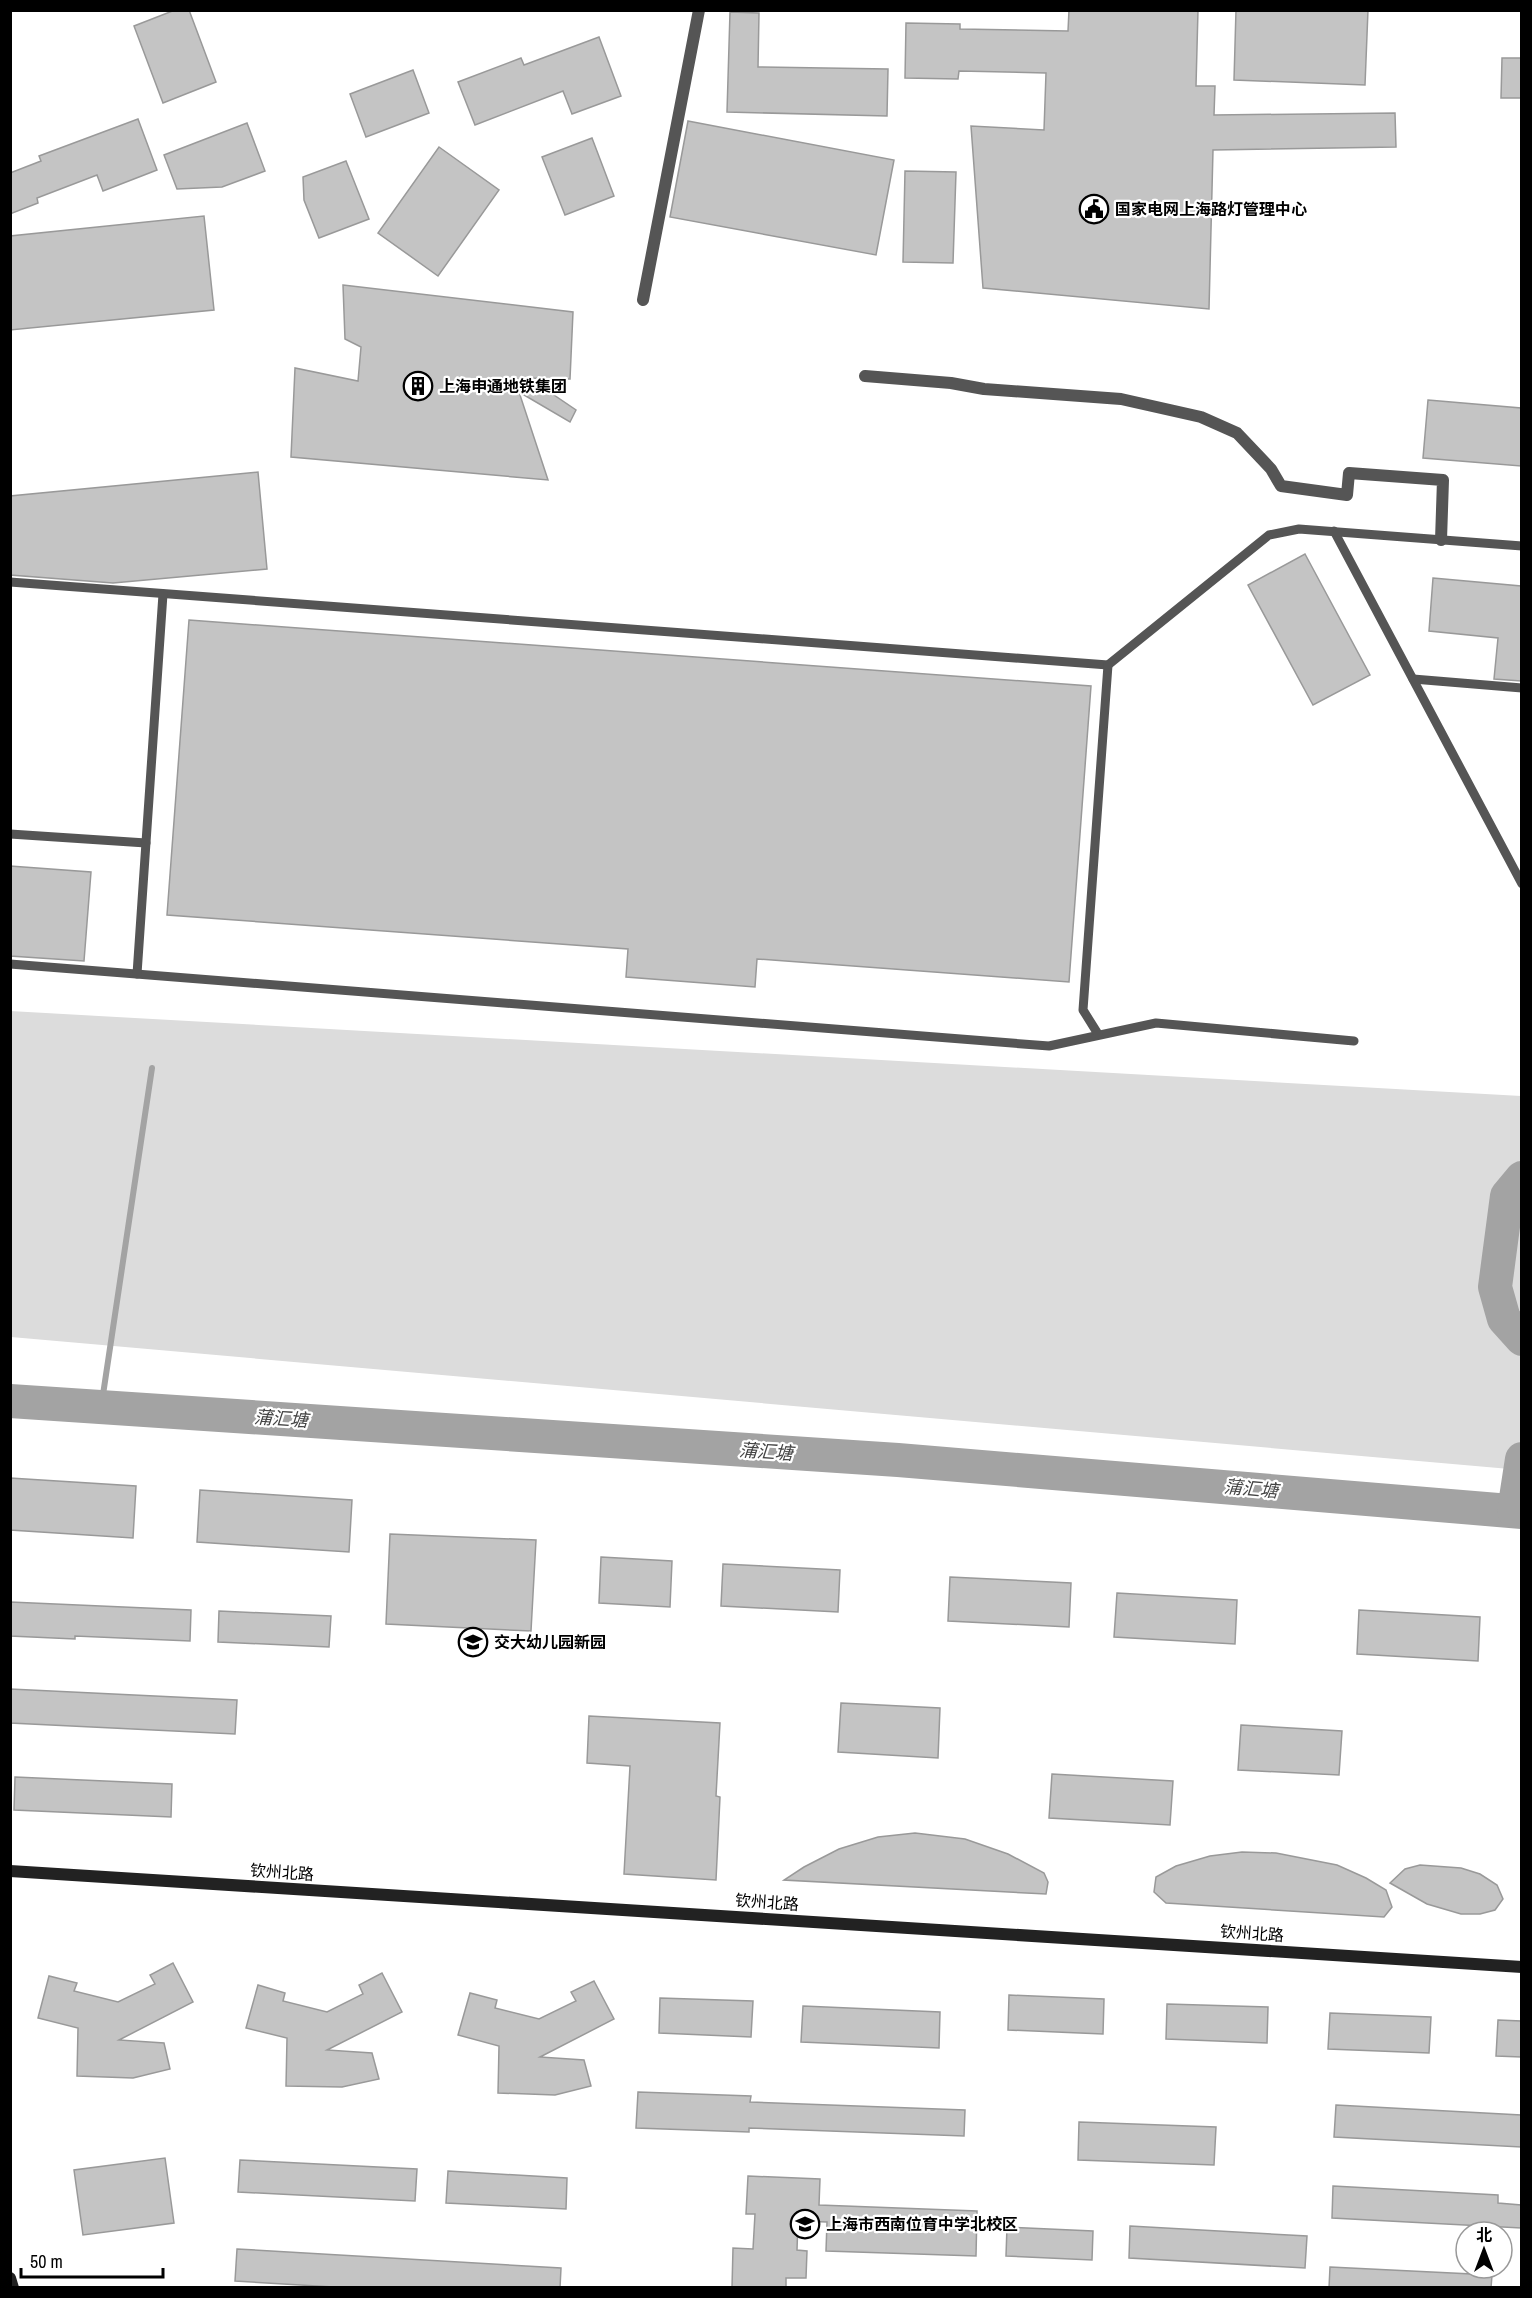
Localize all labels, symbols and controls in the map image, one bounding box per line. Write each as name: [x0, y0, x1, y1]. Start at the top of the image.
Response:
public building icon: 国家电网上海路灯管理中心: [1078, 193, 1110, 225]
place label: 国家电网上海路灯管理中心: [1115, 198, 1307, 220]
building icon: 上海申通地铁集团: [402, 370, 434, 402]
place label: 上海申通地铁集团: [439, 375, 567, 397]
water label: 蒲汇塘: [253, 1404, 312, 1433]
water label: 蒲汇塘: [738, 1437, 797, 1466]
water label: 蒲汇塘: [1223, 1474, 1282, 1504]
school or university icon: 交大幼儿园新园: [457, 1626, 489, 1658]
place label: 交大幼儿园新园: [494, 1631, 606, 1653]
street label: 钦州北路: [249, 1859, 315, 1885]
street label: 钦州北路: [734, 1889, 800, 1915]
street label: 钦州北路: [1219, 1920, 1285, 1946]
school or university icon: 上海市西南位育中学北校区: [789, 2208, 821, 2240]
place label: 上海市西南位育中学北校区: [826, 2213, 1018, 2235]
north arrow: [1454, 2220, 1514, 2280]
text: 北: [1476, 2224, 1492, 2246]
scale bar: [21, 2241, 164, 2279]
text: 50 m: [30, 2249, 63, 2274]

